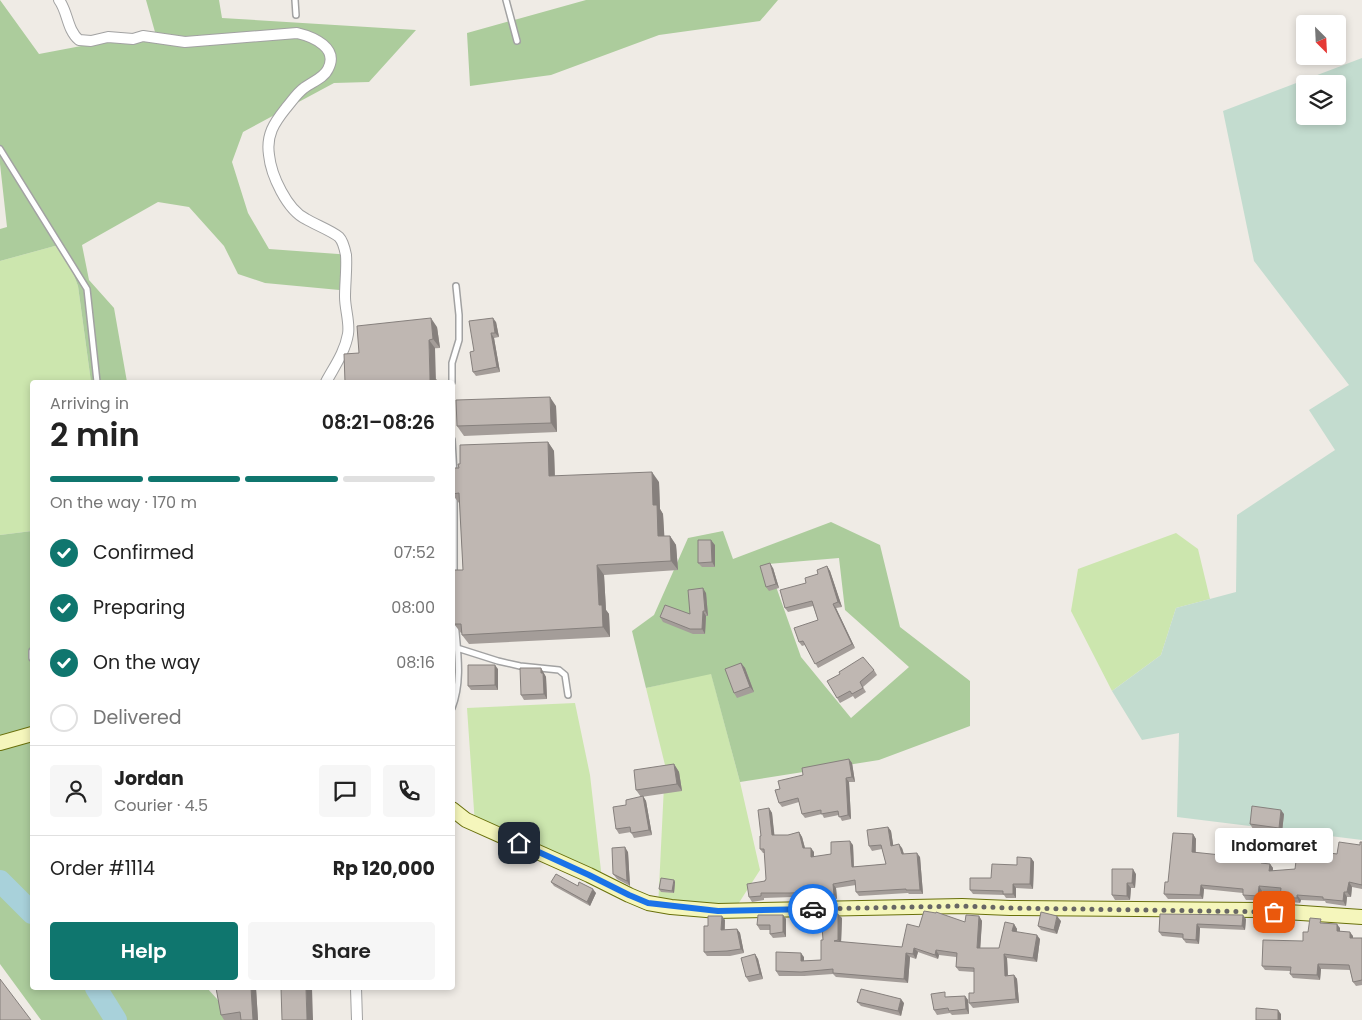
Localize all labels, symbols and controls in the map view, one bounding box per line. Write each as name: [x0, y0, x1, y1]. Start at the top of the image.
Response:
north arrow: [1296, 15, 1346, 65]
map controls: [1296, 15, 1346, 125]
button: layers: [1296, 75, 1346, 125]
text: Arriving in: [50, 392, 129, 415]
text: 08:21–08:26: [322, 409, 435, 436]
text: 2 min: [50, 412, 140, 457]
text: On the way · 170 m: [50, 491, 197, 514]
icon: check: [50, 539, 78, 567]
text: Confirmed: [93, 539, 194, 566]
text: 07:52: [394, 541, 435, 564]
icon: check: [50, 594, 78, 622]
text: Preparing: [93, 594, 185, 621]
text: 08:00: [391, 596, 435, 619]
icon: check: [50, 649, 78, 677]
text: On the way: [93, 649, 200, 676]
text: 08:16: [396, 651, 435, 674]
text: Delivered: [93, 704, 182, 731]
button: person: [50, 765, 102, 817]
text: Jordan: [114, 765, 184, 792]
button: chat: [319, 765, 371, 817]
button: phone: [383, 765, 435, 817]
text: Courier · 4.5: [114, 794, 208, 817]
pin: [498, 822, 540, 864]
callout: Indomaret: [1215, 827, 1333, 862]
icon: home: [505, 829, 533, 857]
text: Indomaret: [1231, 834, 1317, 857]
text: Order #1114: [50, 855, 155, 882]
text: Rp 120,000: [333, 855, 435, 882]
courier: [788, 884, 838, 934]
pin: [1253, 891, 1295, 933]
icon: car: [799, 895, 827, 923]
icon: bag: [1260, 898, 1288, 926]
button: Help: [50, 922, 238, 980]
button: Share: [248, 922, 435, 980]

